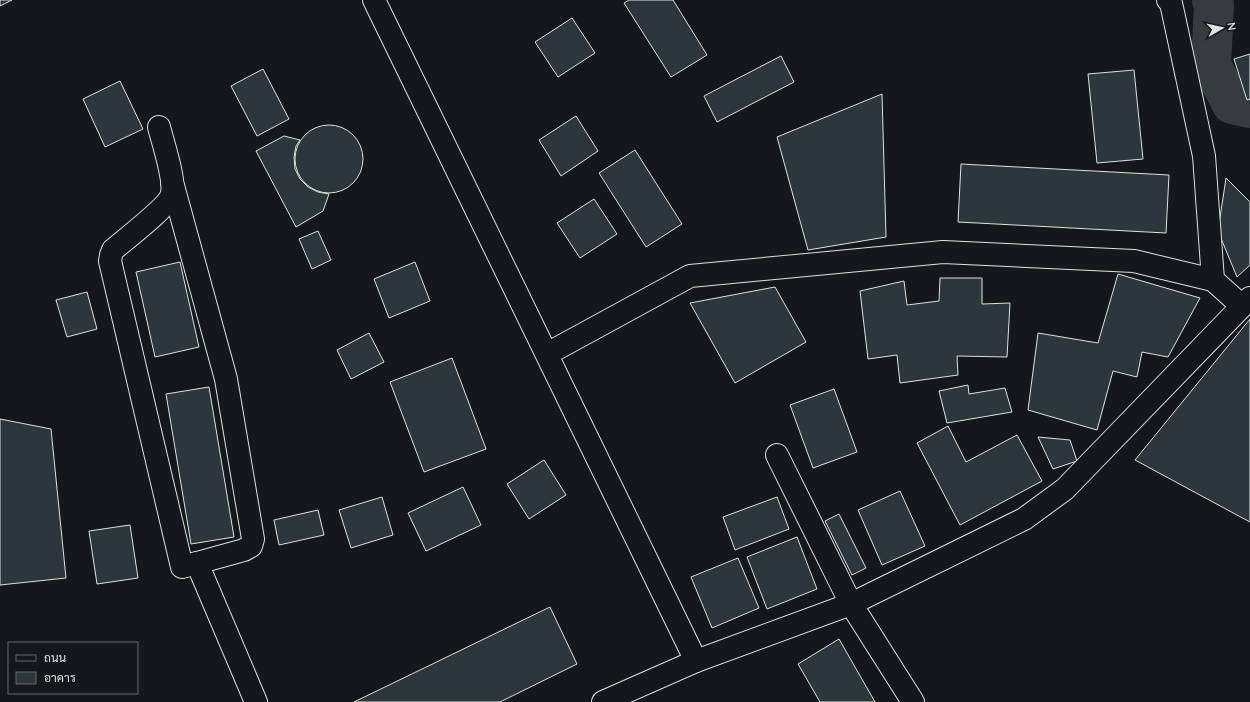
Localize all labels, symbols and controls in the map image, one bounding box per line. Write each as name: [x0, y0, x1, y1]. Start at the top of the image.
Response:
north arrow: [1202, 8, 1242, 48]
text: N: [1224, 21, 1239, 32]
legend: [8, 642, 138, 694]
text: ถนน: [44, 650, 67, 665]
text: อาคาร: [44, 670, 76, 685]

